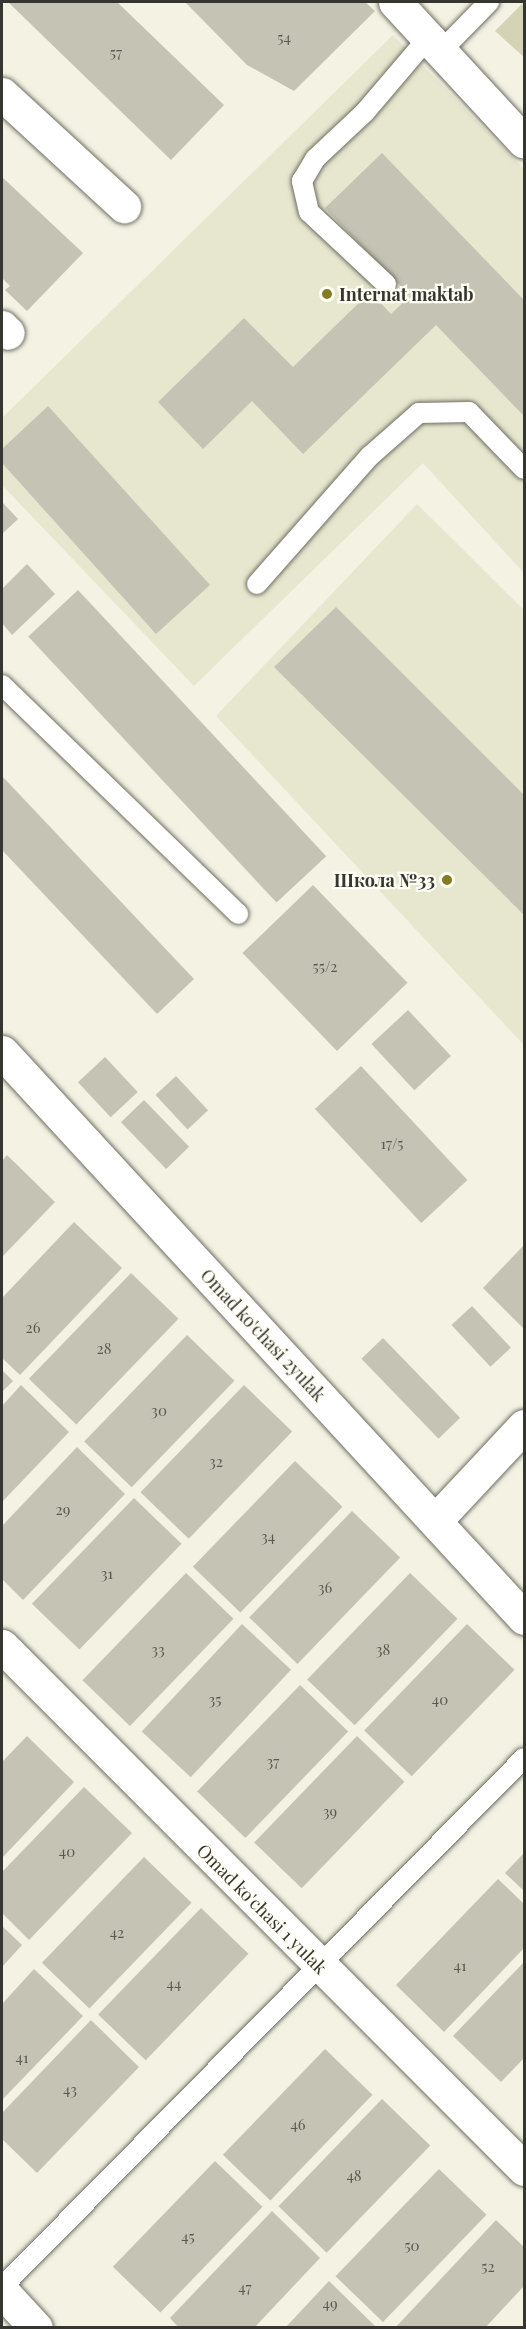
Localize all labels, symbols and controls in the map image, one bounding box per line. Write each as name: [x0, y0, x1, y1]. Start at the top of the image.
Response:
house number: 54: [277, 29, 291, 47]
house number: 57: [110, 44, 122, 62]
place label: Internat maktab: [339, 283, 474, 305]
marker: Internat maktab: [320, 287, 334, 301]
place label: Школа №33: [334, 869, 435, 891]
marker: Школа №33: [440, 873, 454, 887]
house number: 55/2: [313, 958, 337, 976]
house number: 17/5: [381, 1135, 403, 1153]
street label: Omad ko'chasi 2yulak: [196, 1264, 330, 1406]
house number: 26: [26, 1319, 40, 1337]
house number: 28: [97, 1340, 111, 1358]
house number: 30: [151, 1402, 167, 1420]
house number: 32: [209, 1453, 223, 1471]
house number: 29: [56, 1501, 70, 1519]
house number: 34: [261, 1528, 275, 1546]
house number: 31: [101, 1565, 113, 1583]
house number: 36: [318, 1579, 332, 1597]
house number: 33: [151, 1641, 165, 1659]
house number: 38: [376, 1641, 390, 1659]
house number: 35: [209, 1691, 221, 1709]
house number: 40: [432, 1691, 448, 1709]
house number: 37: [267, 1753, 279, 1771]
house number: 39: [323, 1803, 337, 1821]
street label: Omad ko'chasi 1 yulak: [192, 1839, 332, 1979]
house number: 40: [59, 1843, 75, 1861]
house number: 42: [110, 1924, 124, 1942]
house number: 41: [454, 1957, 466, 1975]
house number: 44: [167, 1975, 181, 1993]
house number: 41: [16, 2049, 28, 2067]
house number: 43: [63, 2081, 77, 2099]
house number: 46: [290, 2116, 306, 2134]
house number: 48: [346, 2167, 362, 2185]
house number: 45: [181, 2228, 195, 2246]
house number: 50: [404, 2237, 420, 2255]
house number: 52: [481, 2258, 495, 2276]
house number: 47: [238, 2279, 252, 2297]
house number: 49: [322, 2295, 338, 2313]

